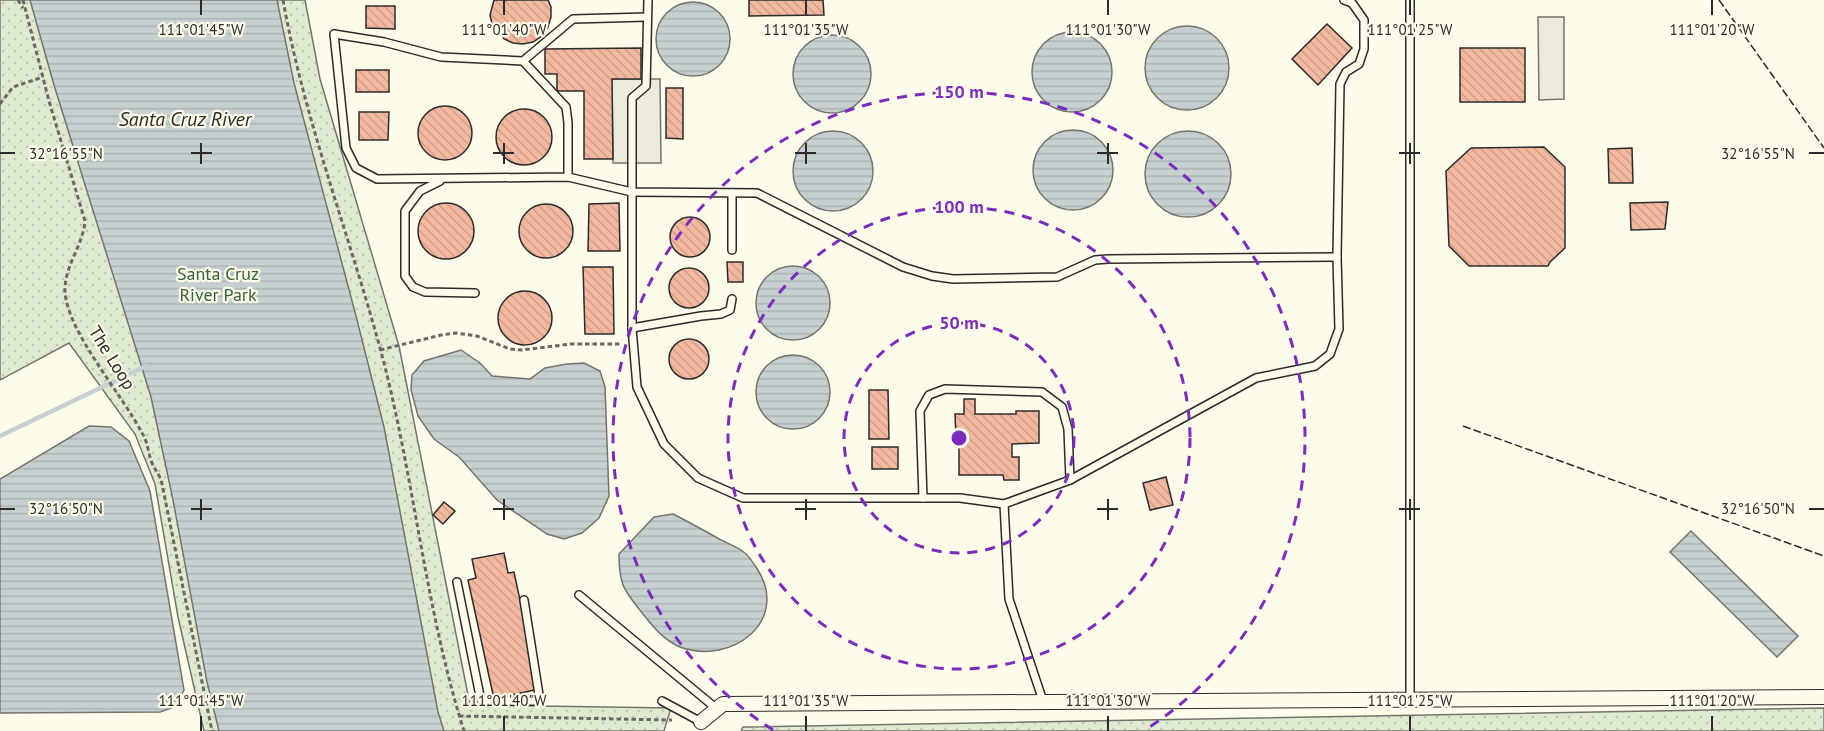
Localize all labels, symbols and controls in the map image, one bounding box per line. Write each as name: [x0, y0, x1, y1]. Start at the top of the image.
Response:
text: 111°01'45"W: [159, 20, 244, 39]
text: 111°01'40"W: [462, 20, 547, 39]
text: 111°01'35"W: [764, 20, 849, 39]
text: 111°01'30"W: [1066, 20, 1151, 39]
text: 111°01'25"W: [1368, 20, 1453, 39]
text: 111°01'20"W: [1670, 20, 1755, 39]
text: 150 m: [934, 80, 984, 103]
water label: Santa Cruz River: [119, 106, 253, 132]
text: 32°16'55"N: [29, 144, 103, 163]
text: 32°16'55"N: [1721, 144, 1795, 163]
text: 100 m: [934, 195, 984, 218]
park label: Santa Cruz River Park: [177, 262, 259, 306]
text: 50 m: [939, 311, 979, 334]
street label: The Loop: [84, 322, 141, 394]
centre of rings: [949, 428, 969, 448]
text: 32°16'50"N: [29, 499, 103, 518]
text: 32°16'50"N: [1721, 499, 1795, 518]
text: 111°01'45"W: [159, 691, 244, 710]
text: 111°01'40"W: [462, 691, 547, 710]
text: 111°01'35"W: [764, 691, 849, 710]
text: 111°01'30"W: [1066, 691, 1151, 710]
text: 111°01'25"W: [1368, 691, 1453, 710]
text: 111°01'20"W: [1670, 691, 1755, 710]

